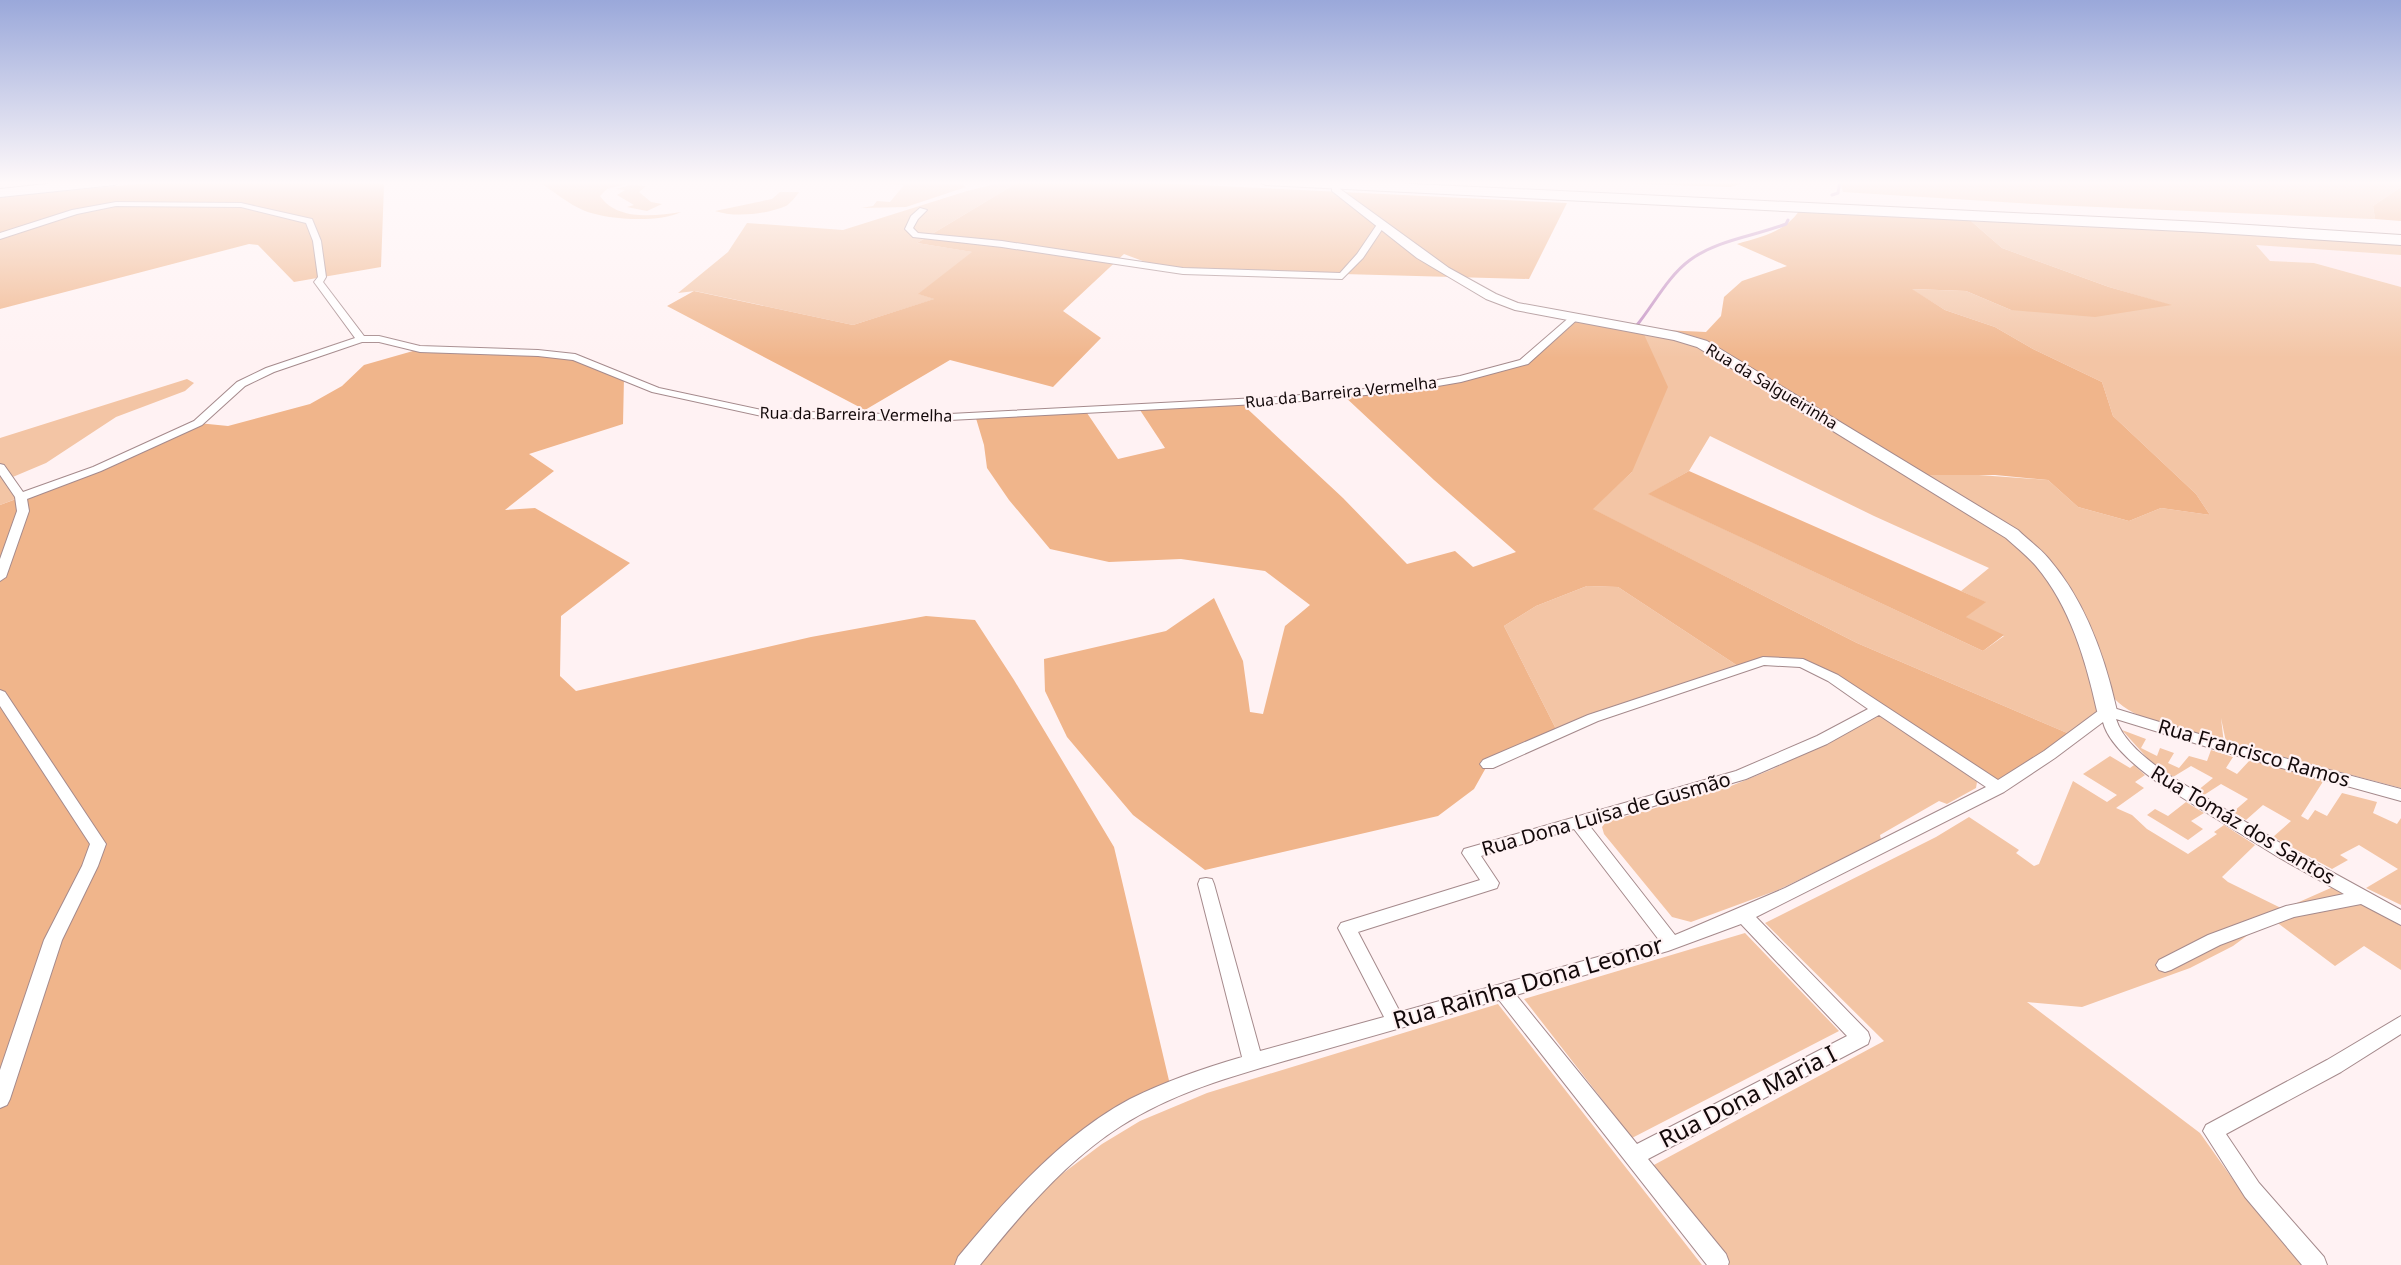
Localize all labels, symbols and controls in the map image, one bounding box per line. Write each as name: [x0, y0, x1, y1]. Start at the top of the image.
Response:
street label: Rua da Salgueirinha: [1702, 338, 1842, 434]
street label: Rua da Barreira Vermelha: [1244, 371, 1438, 413]
street label: Rua da Barreira Vermelha: [759, 401, 953, 427]
street label: Rua Francisco Ramos: [2155, 712, 2353, 793]
street label: Rua Tomáz dos Santos: [2146, 759, 2340, 890]
street label: Rua Dona Luisa de Gusmão: [1478, 765, 1734, 862]
street label: Rua Rainha Dona Leonor: [1389, 927, 1667, 1036]
street label: Rua Dona Maria I: [1653, 1037, 1842, 1155]

